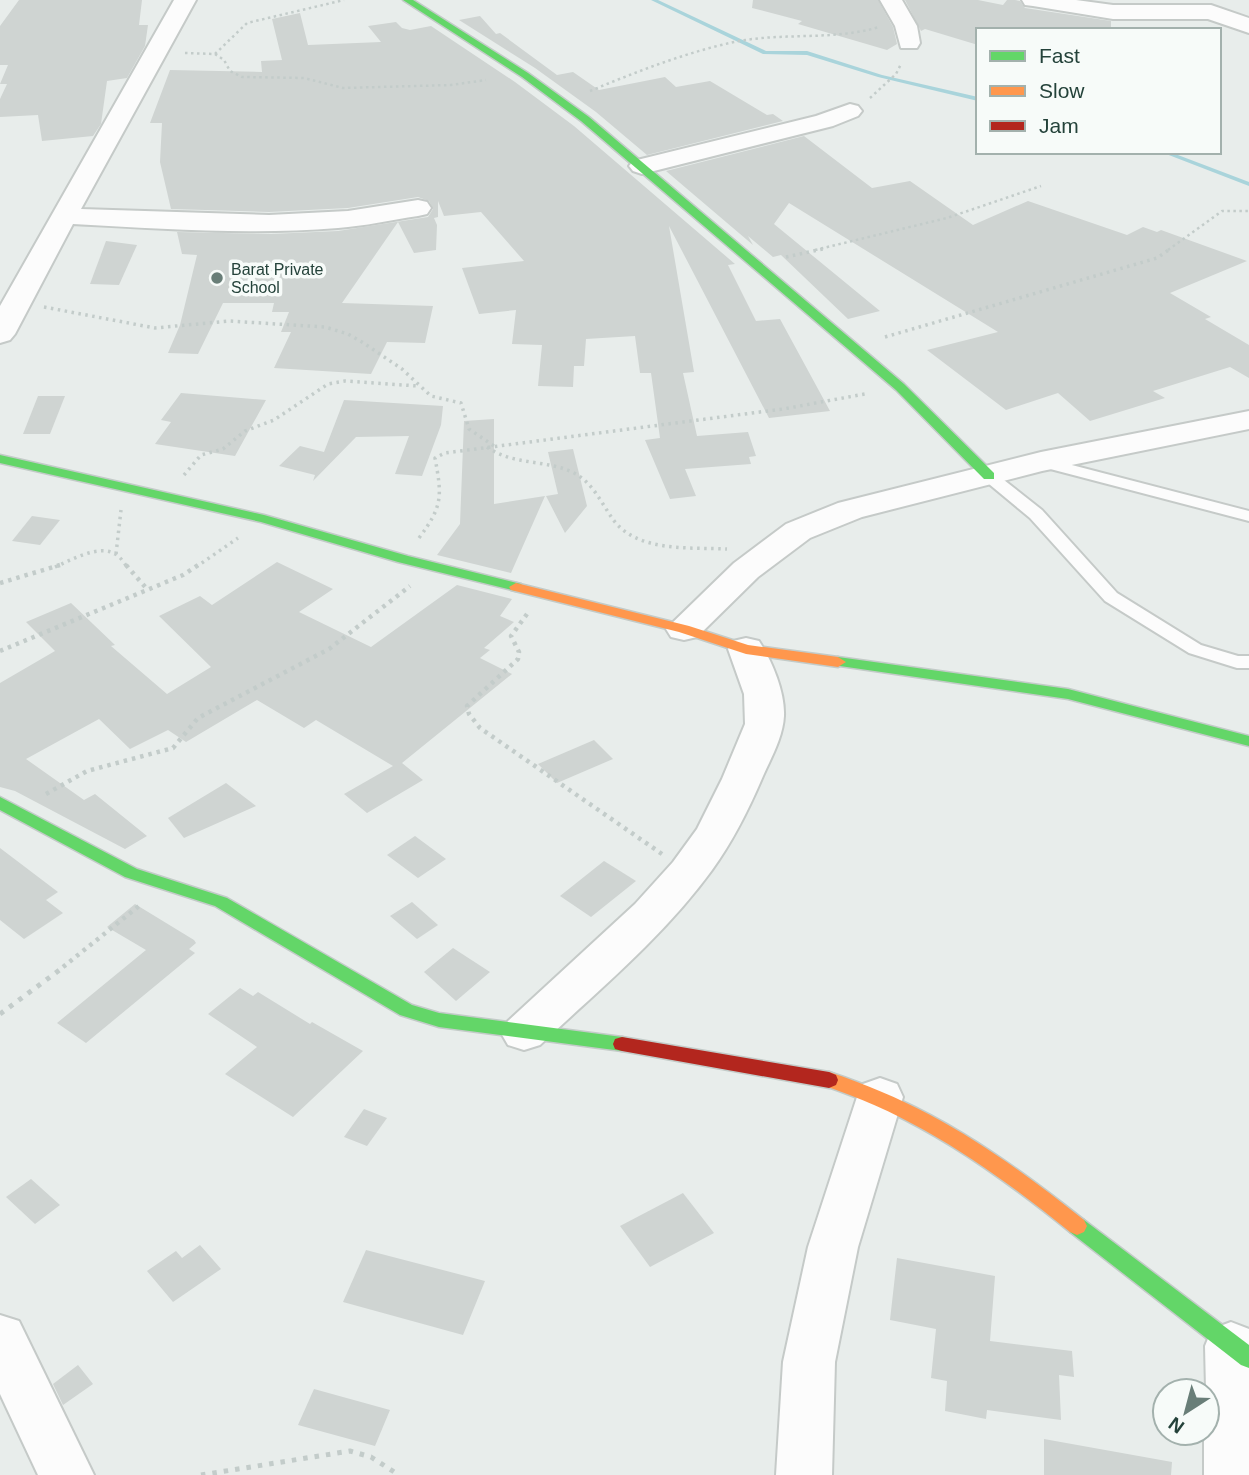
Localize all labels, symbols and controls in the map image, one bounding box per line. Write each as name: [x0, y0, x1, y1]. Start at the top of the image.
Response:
legend: [976, 28, 1221, 154]
text: Fast: [1039, 44, 1080, 67]
text: Slow: [1039, 79, 1085, 102]
text: Jam: [1039, 114, 1079, 137]
place label: Barat Private School: [231, 261, 324, 296]
marker: Barat Private School: [209, 270, 225, 286]
north arrow: [1151, 1377, 1221, 1447]
text: N: [1165, 1413, 1188, 1438]

